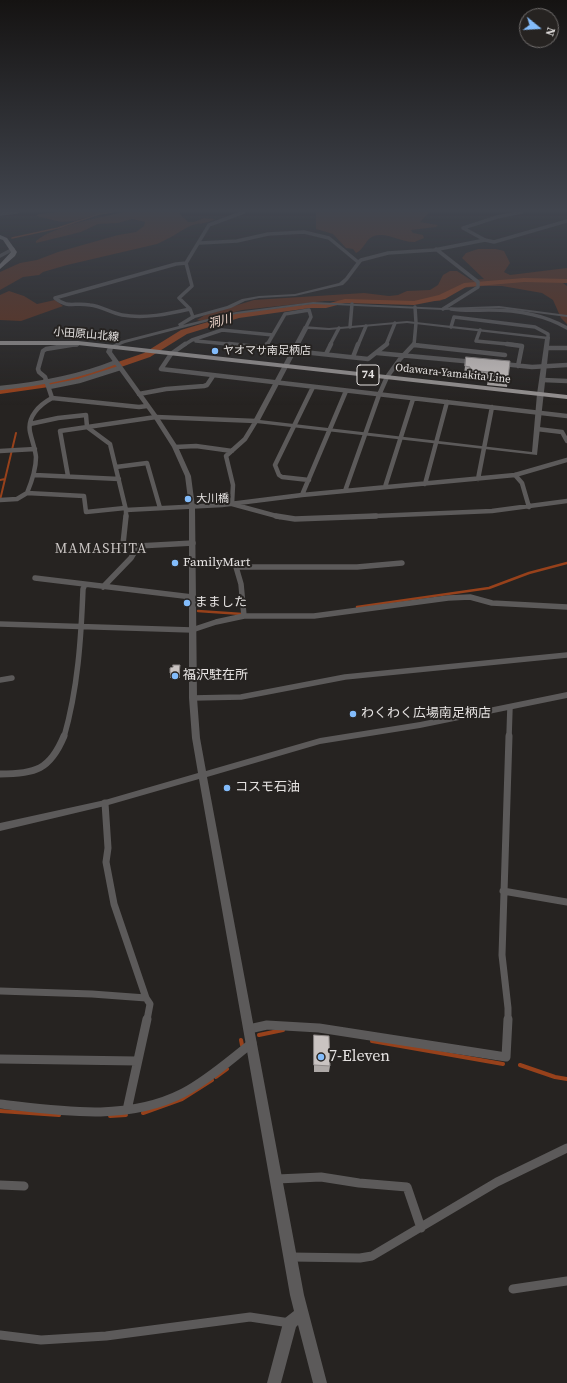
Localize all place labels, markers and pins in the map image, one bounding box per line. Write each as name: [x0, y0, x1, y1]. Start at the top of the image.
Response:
place label: ヤオマサ南足柄店: [223, 344, 311, 358]
marker: ヤオマサ南足柄店: [210, 346, 220, 356]
place label: 大川橋: [196, 492, 229, 506]
marker: 大川橋: [183, 494, 193, 504]
place label: FamilyMart: [183, 555, 250, 571]
marker: FamilyMart: [170, 558, 180, 568]
place label: まました: [195, 595, 247, 611]
marker: まました: [182, 598, 192, 608]
place label: 福沢駐在所: [183, 668, 248, 684]
marker: 福沢駐在所: [170, 671, 180, 681]
place label: わくわく広場南足柄店: [361, 706, 491, 722]
marker: わくわく広場南足柄店: [348, 709, 358, 719]
place label: コスモ石油: [235, 780, 300, 796]
marker: コスモ石油: [222, 783, 232, 793]
place label: 7-Eleven: [329, 1047, 390, 1067]
marker: 7-Eleven: [316, 1052, 326, 1062]

